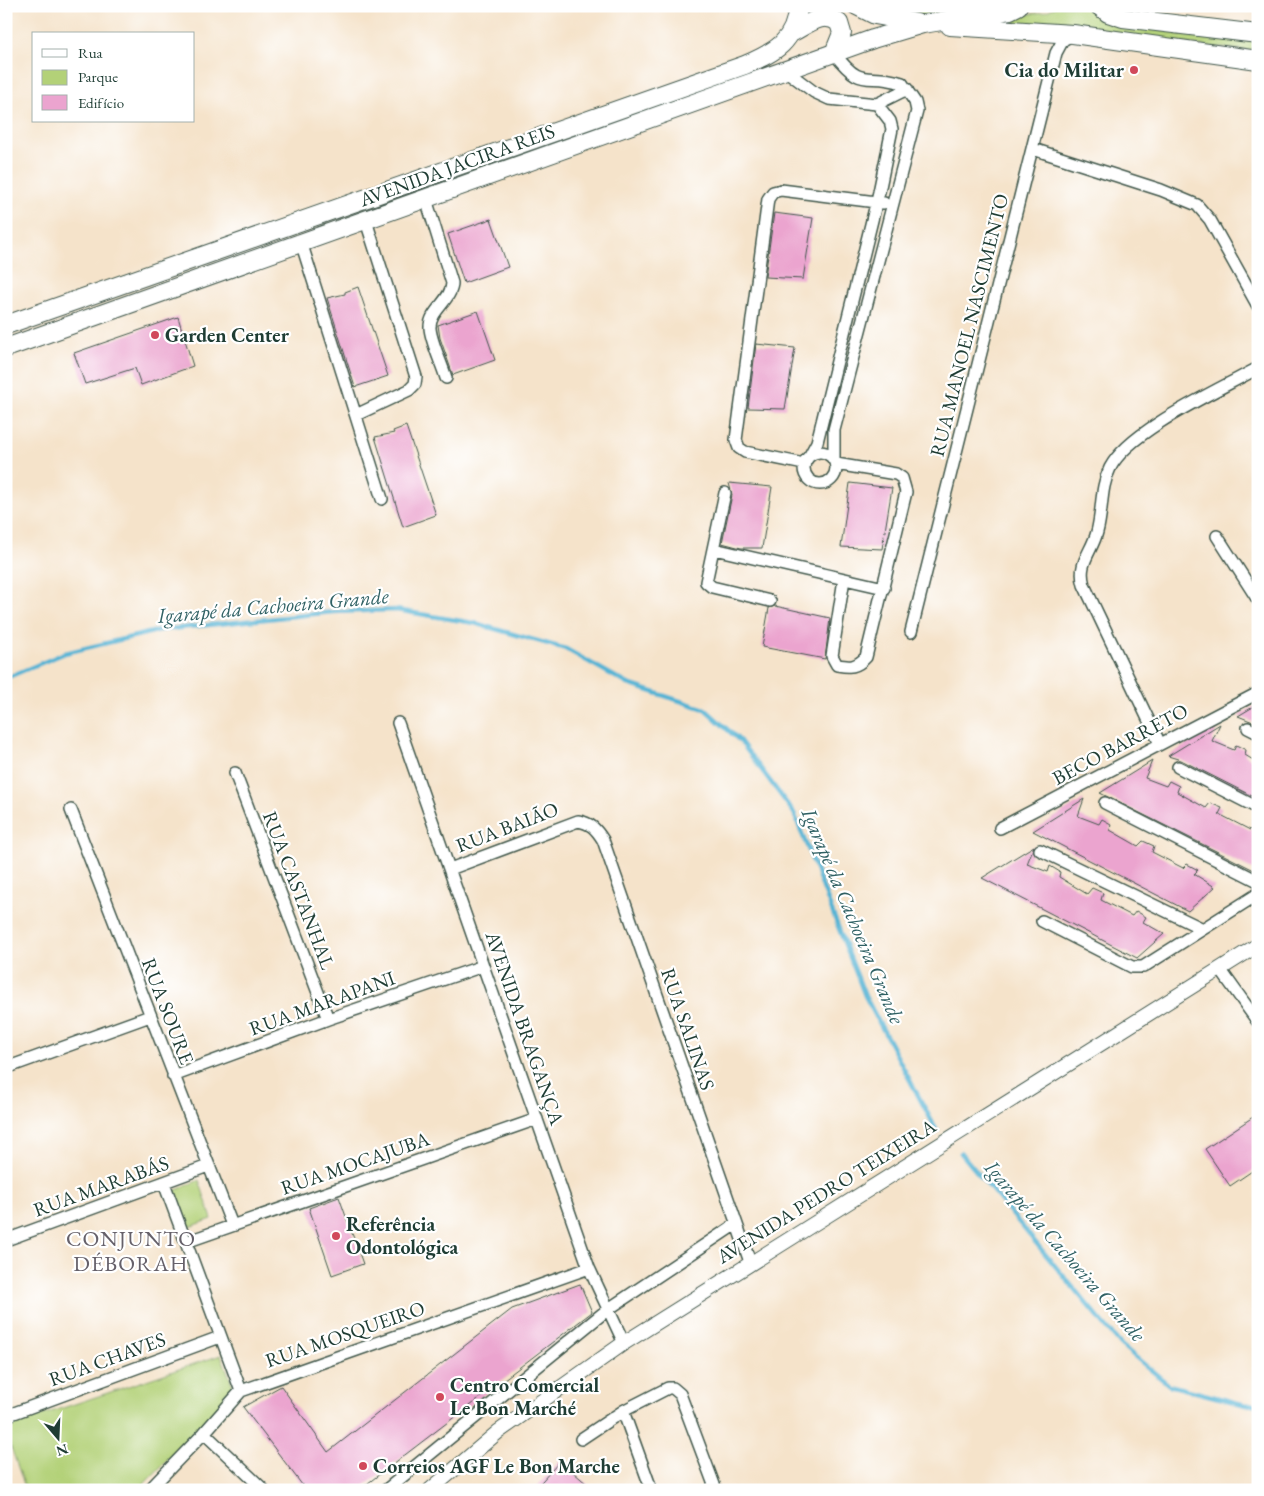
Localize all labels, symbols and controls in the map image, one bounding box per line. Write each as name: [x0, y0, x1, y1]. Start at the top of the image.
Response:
legend: [32, 32, 195, 122]
text: Rua: [78, 43, 103, 62]
place label: Cia do Militar: [1005, 57, 1125, 83]
marker: Cia do Militar: [1128, 64, 1140, 76]
text: Parque: [78, 67, 118, 86]
text: Edifício: [78, 93, 124, 112]
street label: AVENIDA JACIRA REIS: [355, 118, 558, 213]
street label: RUA MANOEL NASCIMENTO: [924, 191, 1014, 459]
place label: Garden Center: [165, 322, 290, 348]
marker: Garden Center: [149, 329, 161, 341]
water label: Igarapé da Cachoeira Grande: [155, 582, 391, 629]
street label: BECO BARRETO: [1048, 697, 1192, 791]
street label: RUA BAIÃO: [452, 796, 562, 858]
water label: Igarapé da Cachoeira Grande: [795, 803, 912, 1029]
street label: RUA CASTANHAL: [257, 807, 341, 973]
street label: AVENIDA BRAGANÇA: [479, 927, 570, 1128]
street label: RUA SOURE: [136, 954, 200, 1068]
street label: RUA MARAPANI: [246, 964, 399, 1041]
street label: RUA SALINAS: [655, 965, 721, 1093]
street label: AVENIDA PEDRO TEIXEIRA: [710, 1113, 941, 1270]
street label: RUA MOCAJUBA: [277, 1125, 433, 1201]
street label: RUA MARABÁS: [30, 1149, 172, 1223]
water label: Igarapé da Cachoeira Grande: [978, 1154, 1152, 1348]
place label: Referência Odontológica: [346, 1211, 458, 1260]
district label: CONJUNTO DÉBORAH: [66, 1224, 196, 1278]
marker: Referência Odontológica: [330, 1230, 342, 1242]
street label: RUA MOSQUEIRO: [262, 1295, 428, 1373]
street label: RUA CHAVES: [45, 1326, 169, 1392]
place label: Centro Comercial Le Bon Marché: [450, 1372, 599, 1421]
marker: Centro Comercial Le Bon Marché: [434, 1391, 446, 1403]
north arrow: [32, 1414, 82, 1464]
text: N: [53, 1440, 71, 1461]
place label: Correios AGF Le Bon Marche: [373, 1453, 620, 1479]
marker: Correios AGF Le Bon Marche: [357, 1460, 369, 1472]

